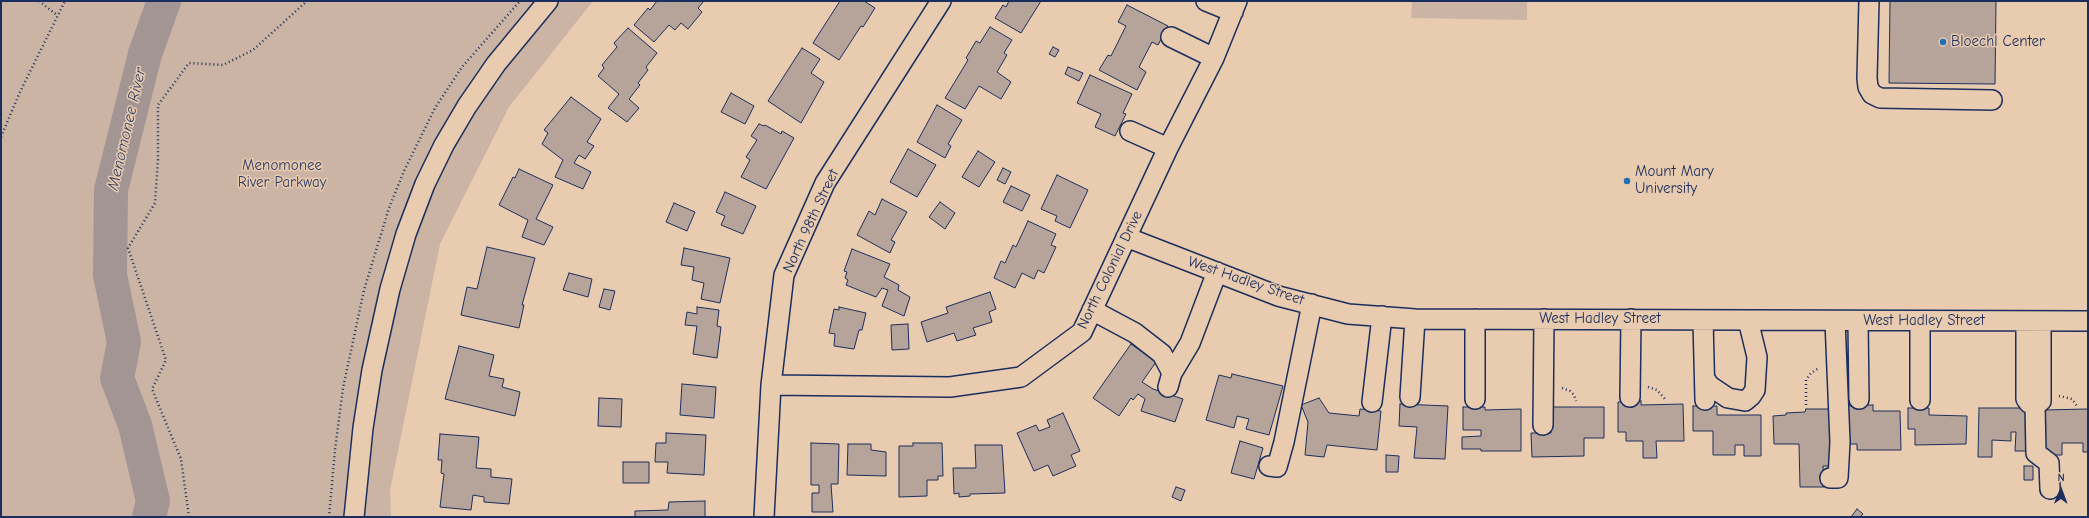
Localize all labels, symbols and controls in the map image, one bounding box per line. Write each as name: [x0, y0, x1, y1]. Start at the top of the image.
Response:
place label: Bloechl Center: [1951, 33, 2045, 51]
marker: Bloechl Center: [1938, 37, 1948, 47]
water label: Menomonee River: [104, 66, 150, 192]
park label: Menomonee River Parkway: [238, 157, 326, 192]
place label: Mount Mary University: [1635, 163, 1714, 198]
street label: North 98th Street: [779, 167, 843, 275]
marker: Mount Mary University: [1622, 176, 1632, 186]
street label: North Colonial Drive: [1074, 208, 1146, 332]
street label: West Hadley Street: [1186, 253, 1306, 309]
street label: West Hadley Street: [1539, 310, 1661, 328]
street label: West Hadley Street: [1863, 312, 1985, 330]
north arrow: [2041, 470, 2081, 510]
text: N: [2058, 471, 2065, 484]

